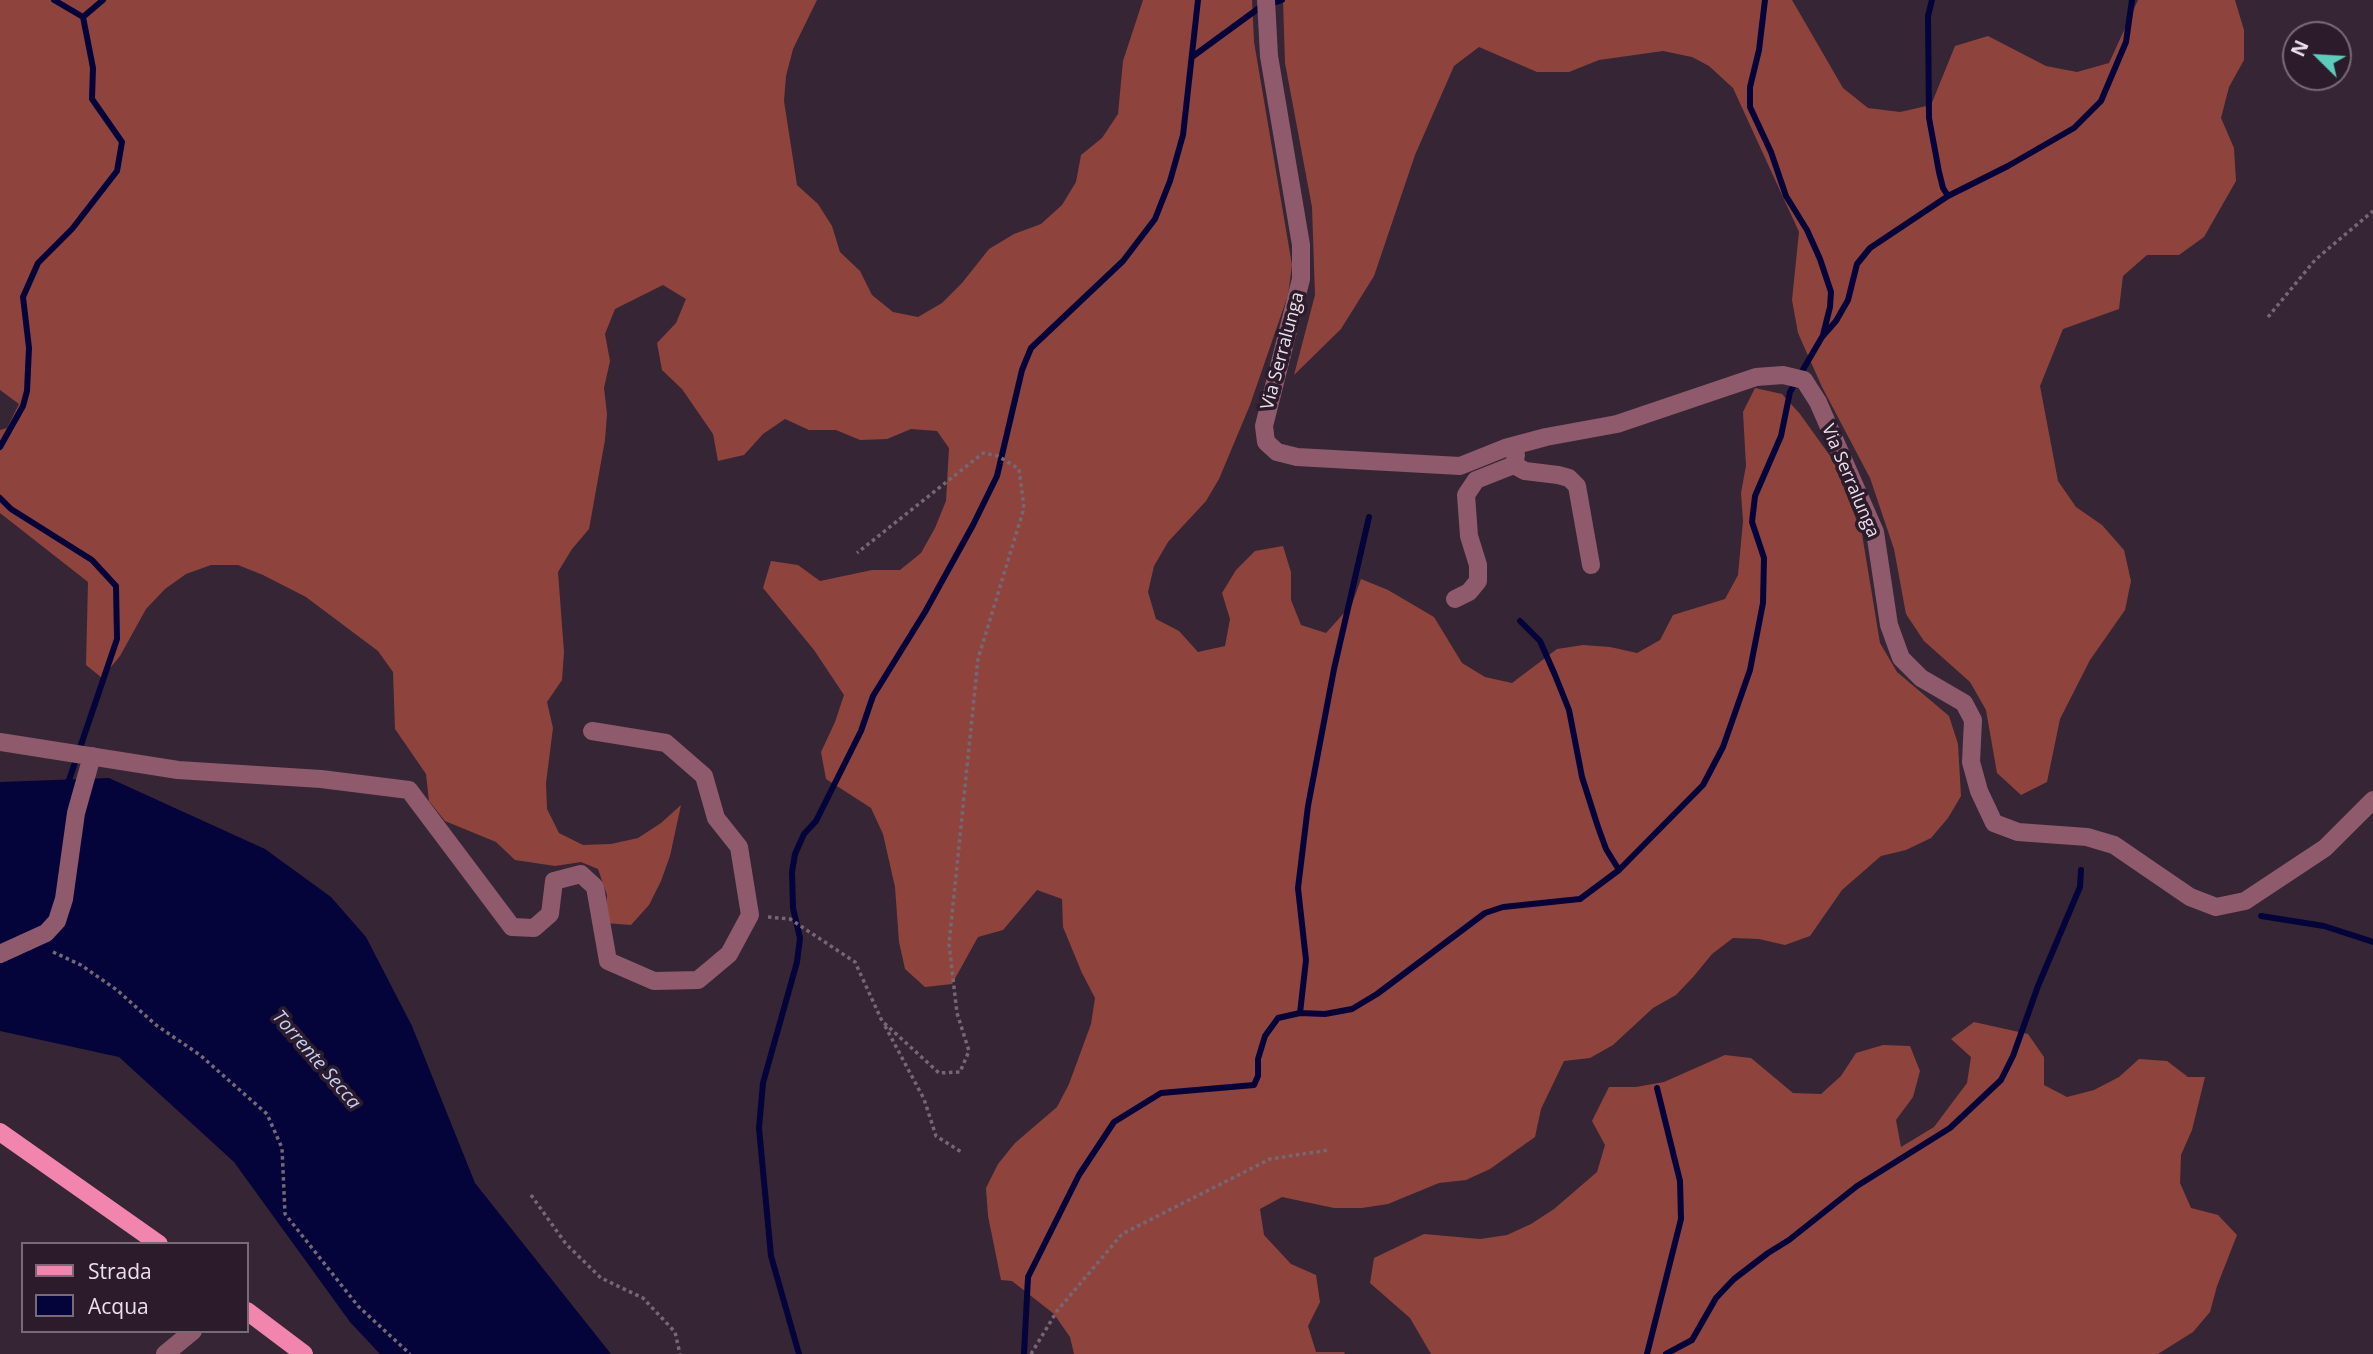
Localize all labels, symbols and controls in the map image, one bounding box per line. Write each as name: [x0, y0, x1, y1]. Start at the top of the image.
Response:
north arrow: [2282, 21, 2352, 91]
text: N: [2285, 36, 2315, 61]
street label: Via Serralunga: [1257, 290, 1309, 412]
street label: Via Serralunga: [1816, 421, 1884, 541]
water label: Torrente Secca: [267, 1006, 365, 1114]
legend: [21, 1242, 248, 1333]
text: Strada: [88, 1257, 152, 1285]
text: Acqua: [88, 1292, 149, 1320]

